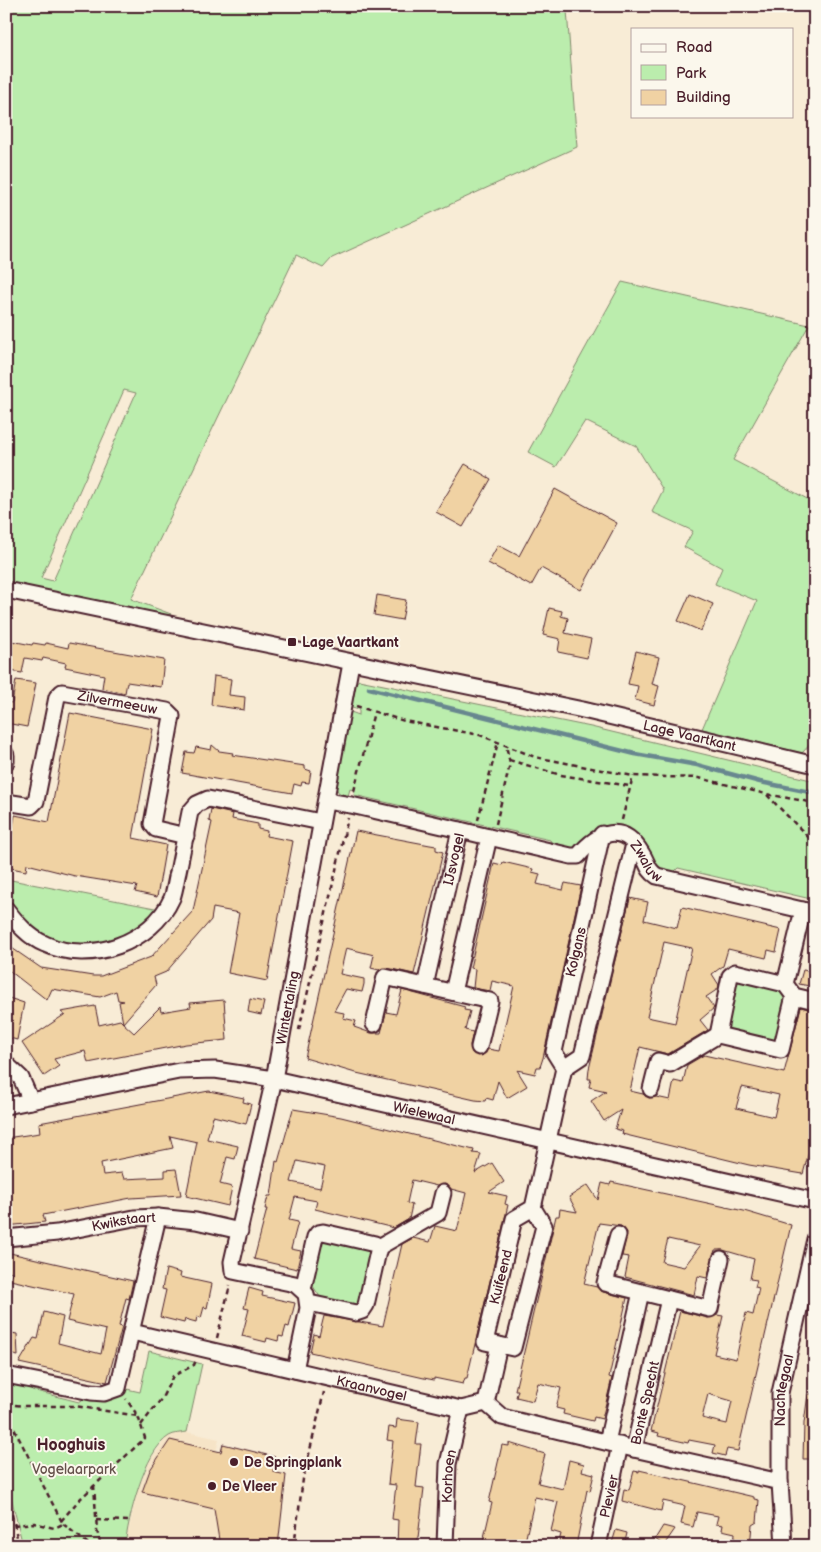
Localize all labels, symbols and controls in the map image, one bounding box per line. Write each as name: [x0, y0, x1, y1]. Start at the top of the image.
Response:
legend: [631, 28, 794, 118]
text: Road: [676, 38, 712, 57]
text: Park: [676, 64, 707, 83]
text: Building: [676, 88, 731, 107]
place label: Lage Vaartkant: [302, 634, 399, 651]
marker: Lage Vaartkant: [286, 636, 298, 648]
street label: Zilvermeeuw: [75, 686, 159, 718]
street label: Lage Vaartkant: [641, 716, 739, 755]
street label: IJsvogel: [439, 831, 468, 887]
street label: Zwaluw: [626, 836, 666, 886]
street label: Kolgans: [562, 925, 590, 979]
street label: Wintertaling: [272, 969, 302, 1046]
street label: Wielewaal: [391, 1098, 457, 1128]
street label: Kwikstaart: [90, 1209, 157, 1235]
street label: Kuifeend: [486, 1248, 516, 1306]
street label: Nachtegaal: [772, 1353, 797, 1427]
street label: Bonte Specht: [627, 1359, 663, 1447]
street label: Kraanvogel: [335, 1372, 408, 1405]
district label: Hooghuis: [37, 1436, 105, 1455]
street label: Korhoen: [438, 1447, 460, 1503]
place label: De Springplank: [244, 1454, 342, 1471]
marker: De Springplank: [228, 1456, 240, 1468]
park label: Vogelaarpark: [32, 1461, 116, 1478]
street label: Plevier: [596, 1472, 622, 1519]
place label: De Vleer: [222, 1478, 277, 1495]
marker: De Vleer: [206, 1480, 218, 1492]

